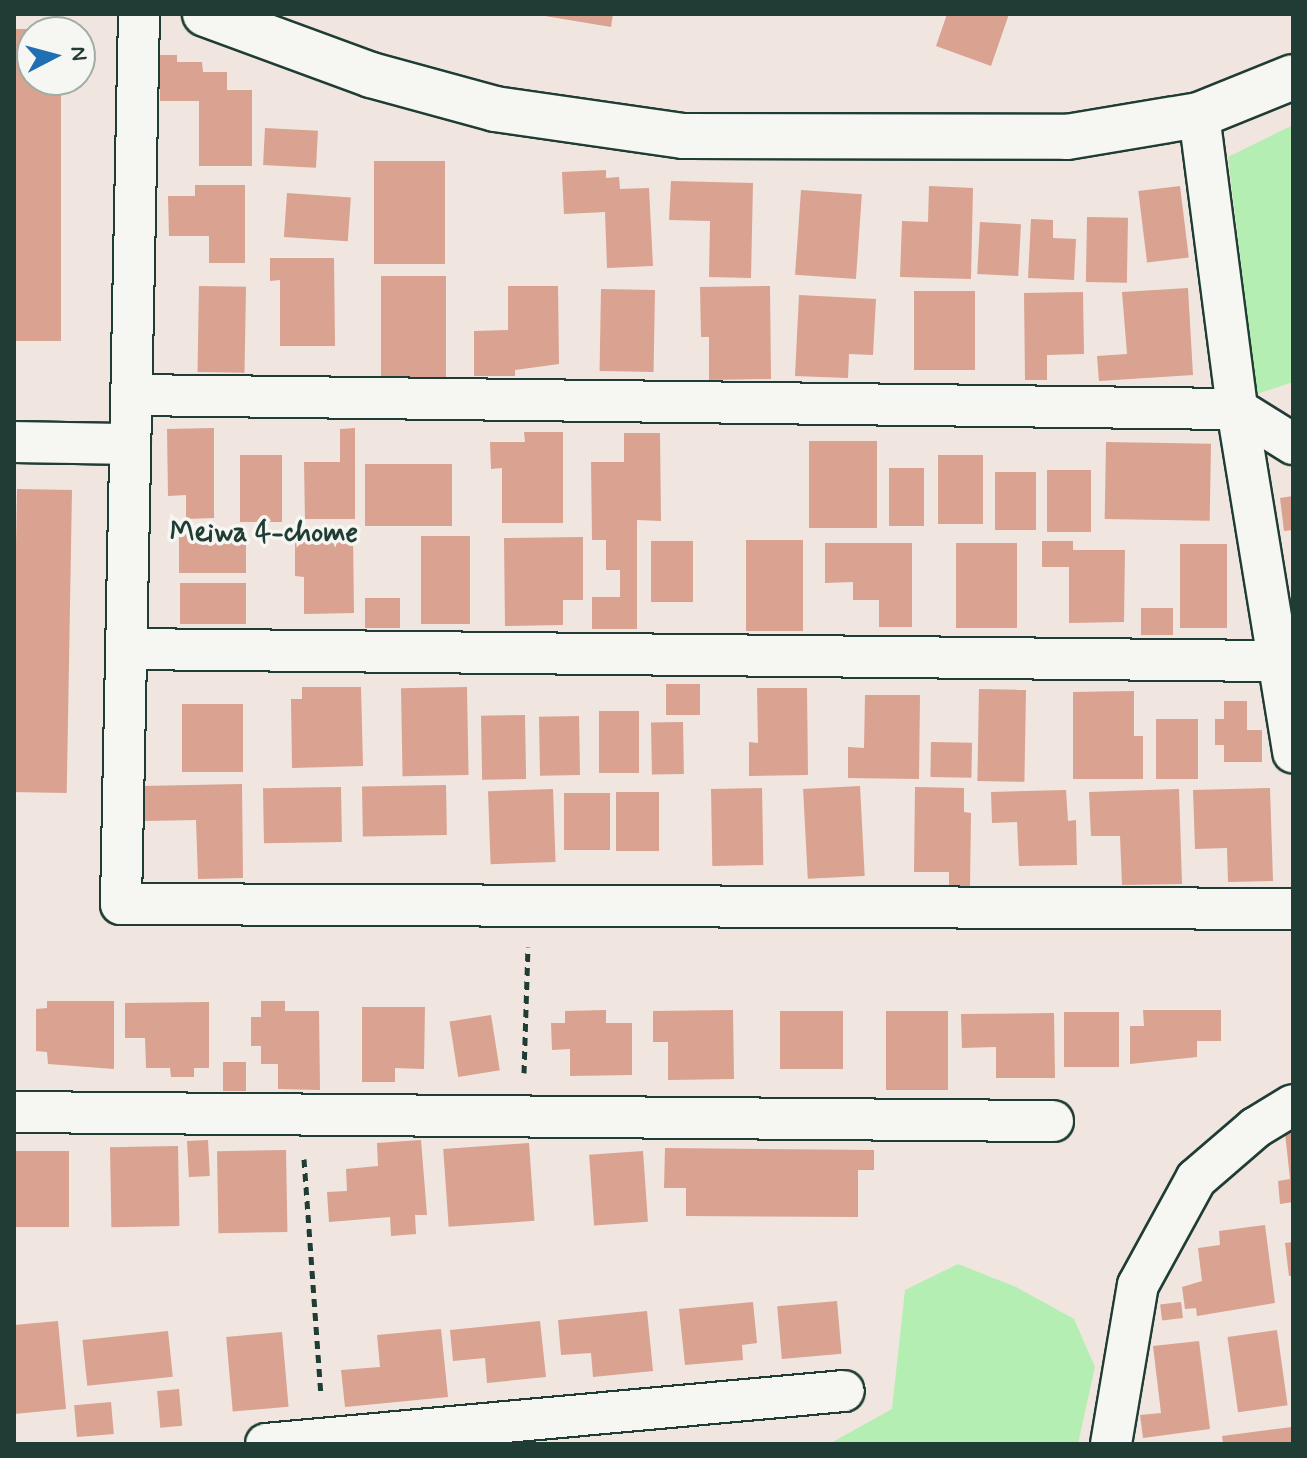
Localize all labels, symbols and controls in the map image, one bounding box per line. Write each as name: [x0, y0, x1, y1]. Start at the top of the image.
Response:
north arrow: [16, 16, 96, 96]
text: N: [63, 45, 93, 62]
district label: Meiwa 4-chome: [170, 517, 358, 551]

